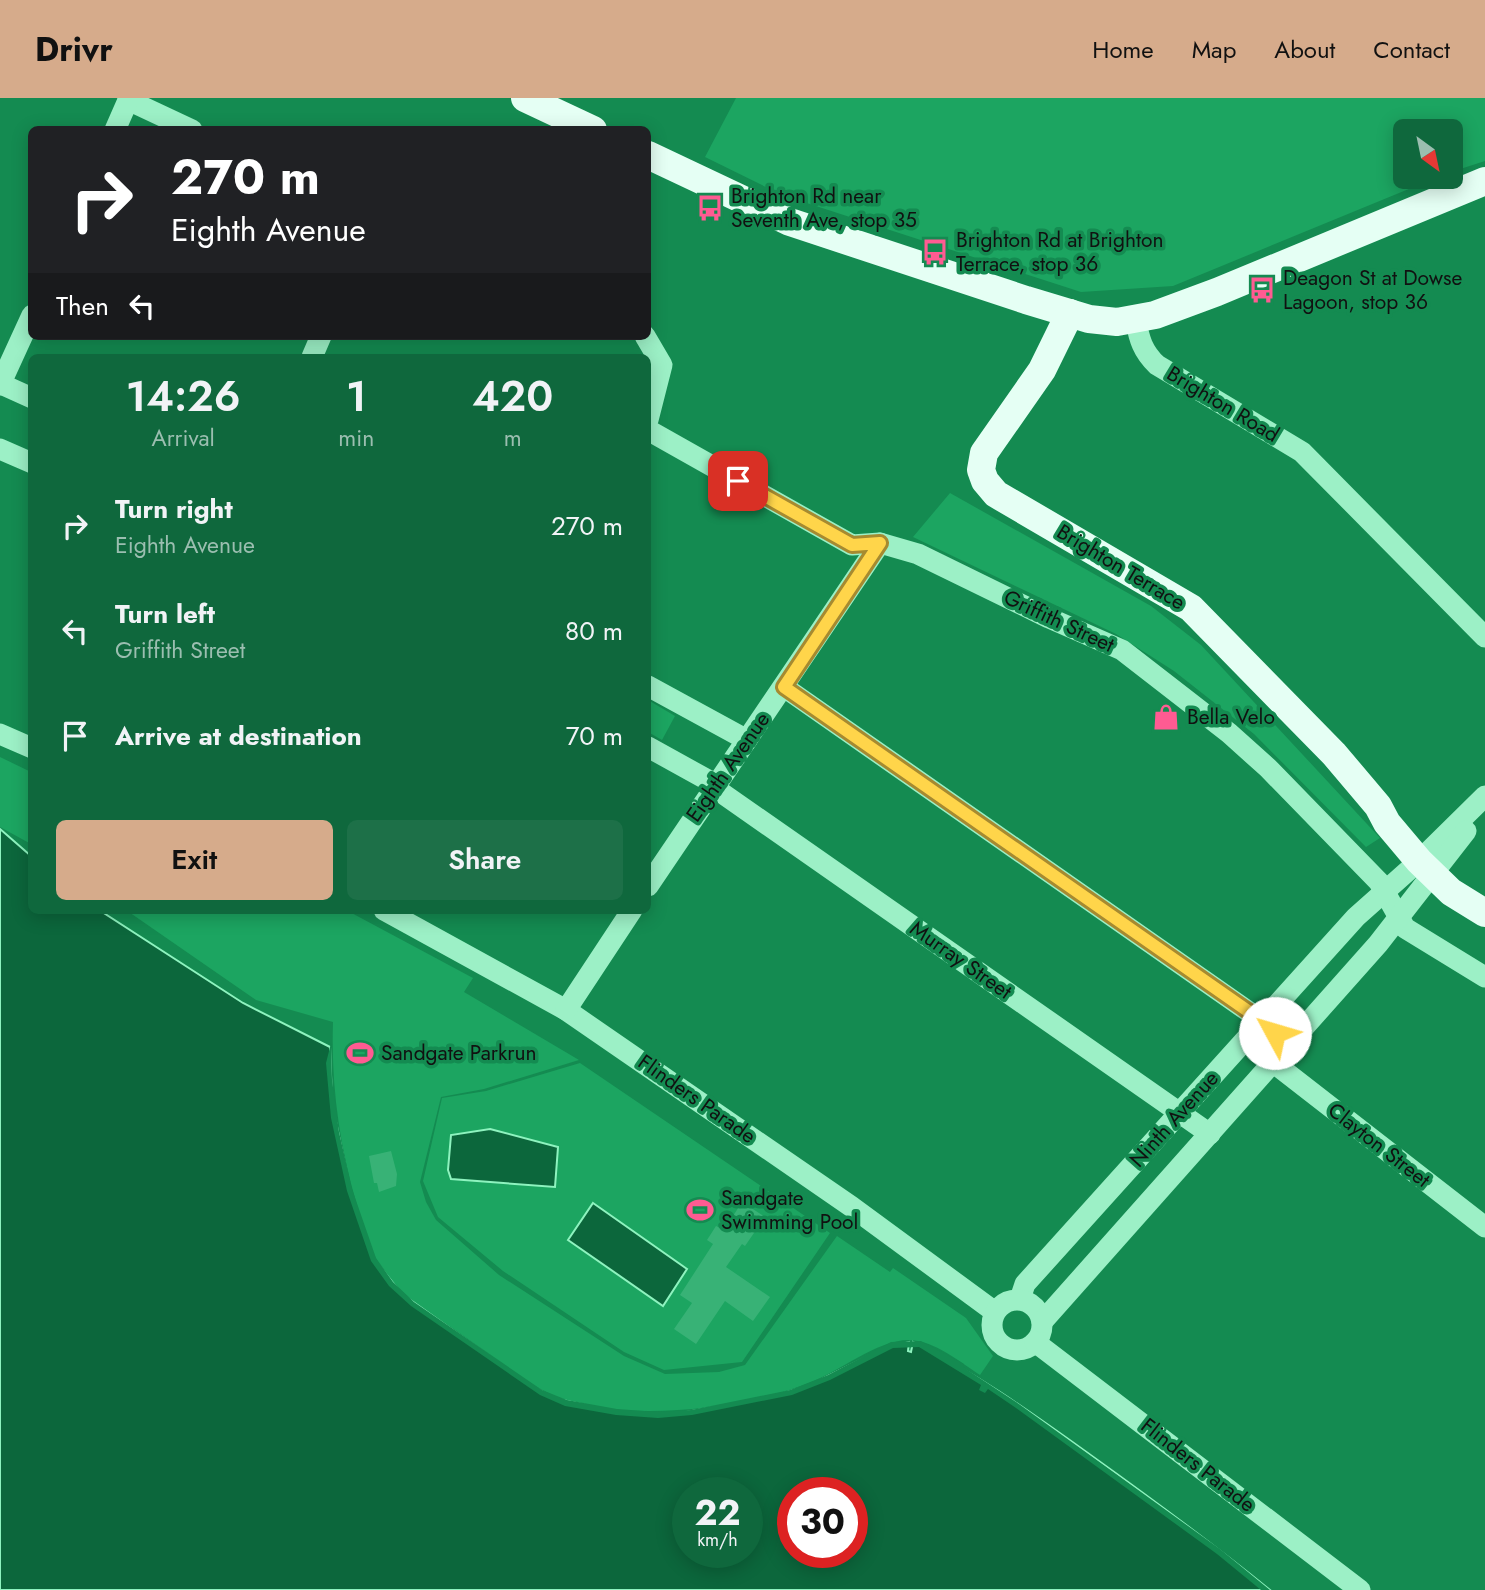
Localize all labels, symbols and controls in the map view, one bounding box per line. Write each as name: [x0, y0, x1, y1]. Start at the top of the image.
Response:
text: Drivr: [35, 26, 113, 73]
text: Home: [1092, 32, 1154, 67]
text: Map: [1192, 32, 1236, 67]
text: About: [1274, 32, 1335, 67]
text: Contact: [1373, 32, 1450, 67]
north arrow: [1393, 119, 1463, 189]
map controls: [1393, 119, 1463, 189]
text: 270 m: [171, 142, 320, 212]
icon: right: [56, 154, 147, 245]
place label: Brighton Rd near Seventh Ave, stop 35: [731, 181, 917, 235]
bus stop icon: Brighton Rd near Seventh Ave, stop 35: [695, 193, 725, 223]
text: Eighth Avenue: [171, 207, 366, 253]
place label: Brighton Rd at Brighton Terrace, stop 36: [956, 225, 1164, 279]
bus stop icon: Brighton Rd at Brighton Terrace, stop 36: [920, 237, 950, 267]
place label: Deagon St at Dowse Lagoon, stop 36: [1283, 263, 1462, 317]
bus stop icon: Deagon St at Dowse Lagoon, stop 36: [1247, 275, 1277, 305]
text: Then: [56, 287, 109, 325]
icon: left: [123, 287, 161, 325]
street label: Brighton Road: [1161, 359, 1285, 449]
text: 14:26: [126, 366, 241, 427]
text: 1: [346, 366, 367, 427]
text: 420: [472, 366, 553, 427]
text: Arrival: [151, 421, 215, 455]
text: min: [338, 421, 374, 455]
text: m: [504, 421, 522, 455]
pin: [708, 451, 768, 511]
icon: arrive: [719, 462, 757, 500]
text: Turn right: [115, 490, 233, 528]
icon: right: [56, 507, 94, 545]
text: 270 m: [551, 507, 623, 545]
street label: Brighton Terrace: [1051, 517, 1191, 617]
text: Eighth Avenue: [115, 528, 255, 562]
street label: Griffith Street: [999, 582, 1119, 660]
text: Turn left: [115, 595, 215, 633]
icon: left: [56, 612, 94, 650]
text: 80 m: [565, 612, 623, 650]
text: Griffith Street: [115, 633, 245, 667]
shop icon: Bella Velo: [1151, 702, 1181, 732]
place label: Bella Velo: [1187, 702, 1275, 732]
street label: Eighth Avenue: [679, 706, 777, 828]
icon: arrive: [56, 717, 94, 755]
text: Arrive at destination: [115, 717, 362, 755]
text: 70 m: [566, 717, 623, 755]
button: Exit: [56, 820, 333, 900]
button: Share: [347, 820, 623, 900]
street label: Murray Street: [904, 914, 1018, 1006]
position arrow: [1238, 996, 1312, 1070]
sports icon: Sandgate Parkrun: [345, 1038, 375, 1068]
place label: Sandgate Parkrun: [381, 1038, 537, 1068]
street label: Flinders Parade: [632, 1047, 762, 1151]
street label: Ninth Avenue: [1123, 1064, 1226, 1174]
street label: Clayton Street: [1322, 1096, 1436, 1194]
place label: Sandgate Swimming Pool: [721, 1183, 858, 1237]
sports icon: Sandgate Swimming Pool: [685, 1195, 715, 1225]
street label: Flinders Parade: [1135, 1411, 1262, 1519]
speed limit sign: 30: [777, 1477, 868, 1568]
text: 22: [695, 1488, 740, 1538]
text: km/h: [697, 1527, 738, 1553]

